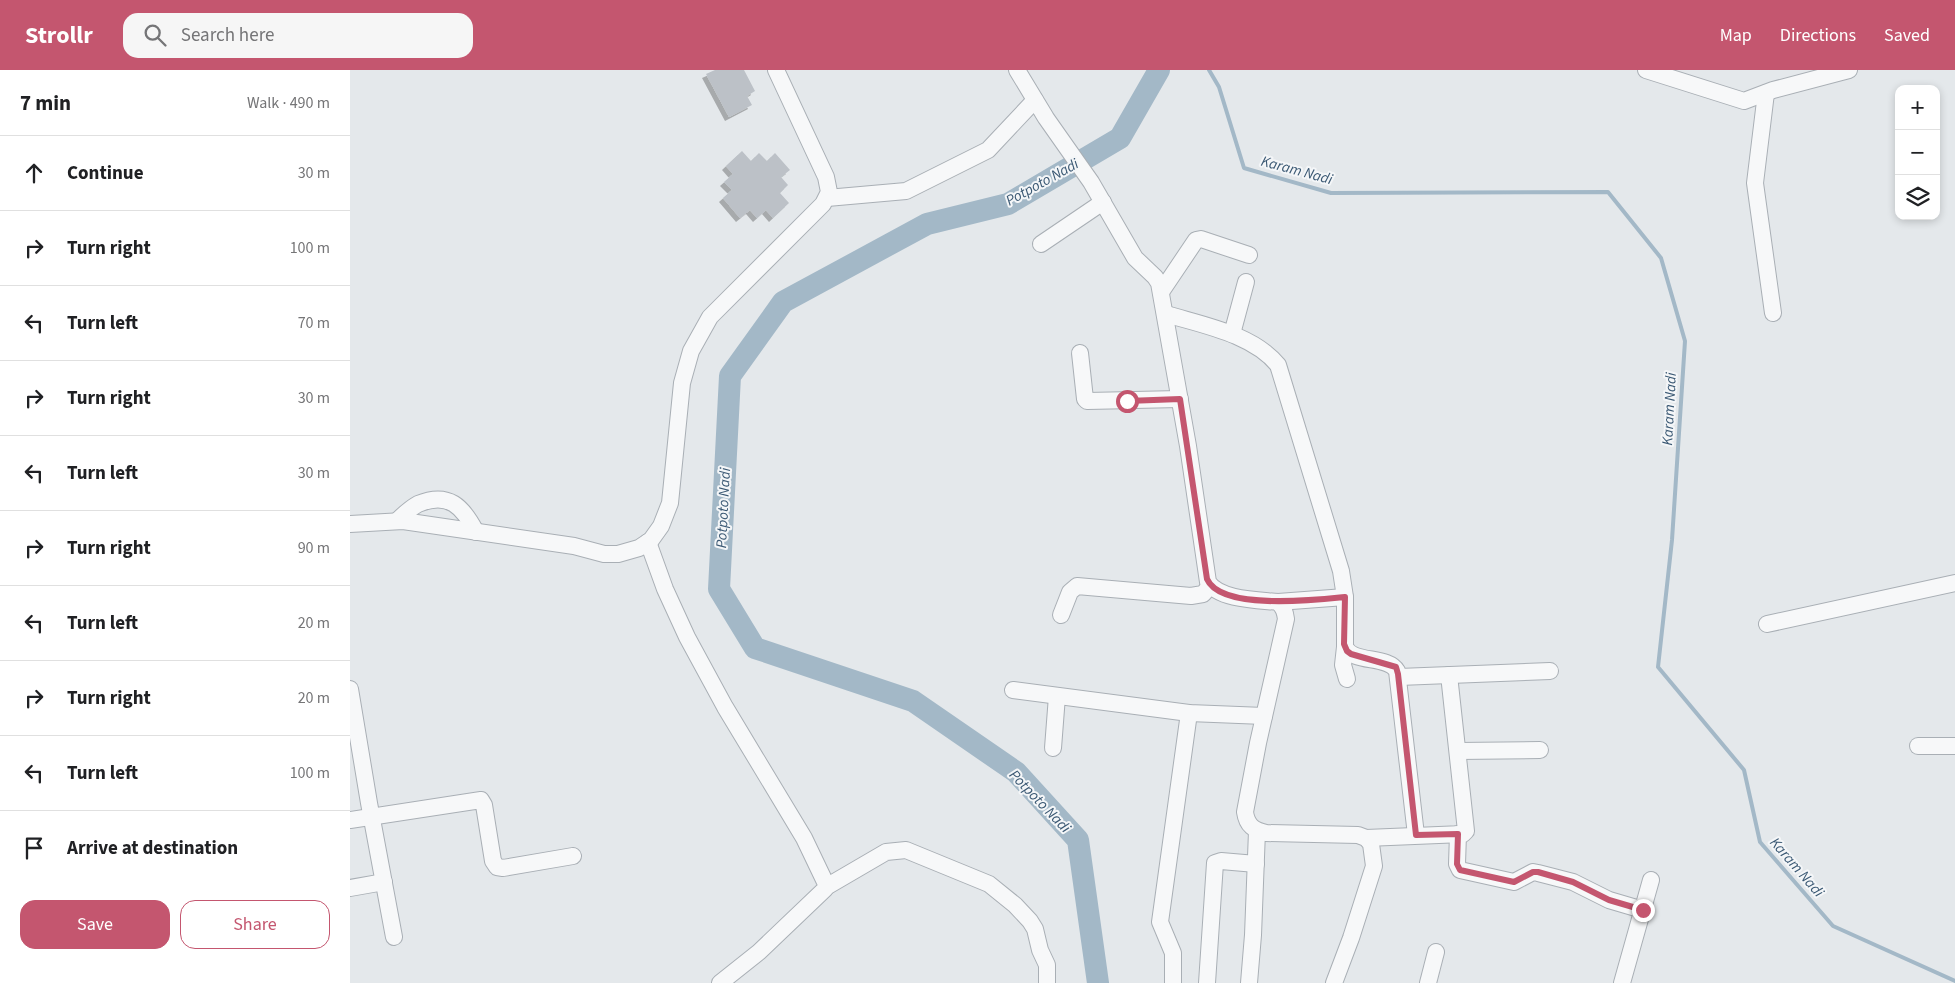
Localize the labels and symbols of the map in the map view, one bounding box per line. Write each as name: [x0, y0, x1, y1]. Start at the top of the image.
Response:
water label: Karam Nadi: [1259, 151, 1335, 190]
water label: Potpoto Nadi: [1002, 153, 1083, 211]
water label: Karam Nadi: [1657, 372, 1682, 446]
route start: [1116, 390, 1139, 413]
water label: Potpoto Nadi: [711, 467, 736, 549]
water label: Potpoto Nadi: [1004, 765, 1075, 838]
water label: Karam Nadi: [1765, 833, 1829, 902]
route end: [1632, 899, 1655, 922]

